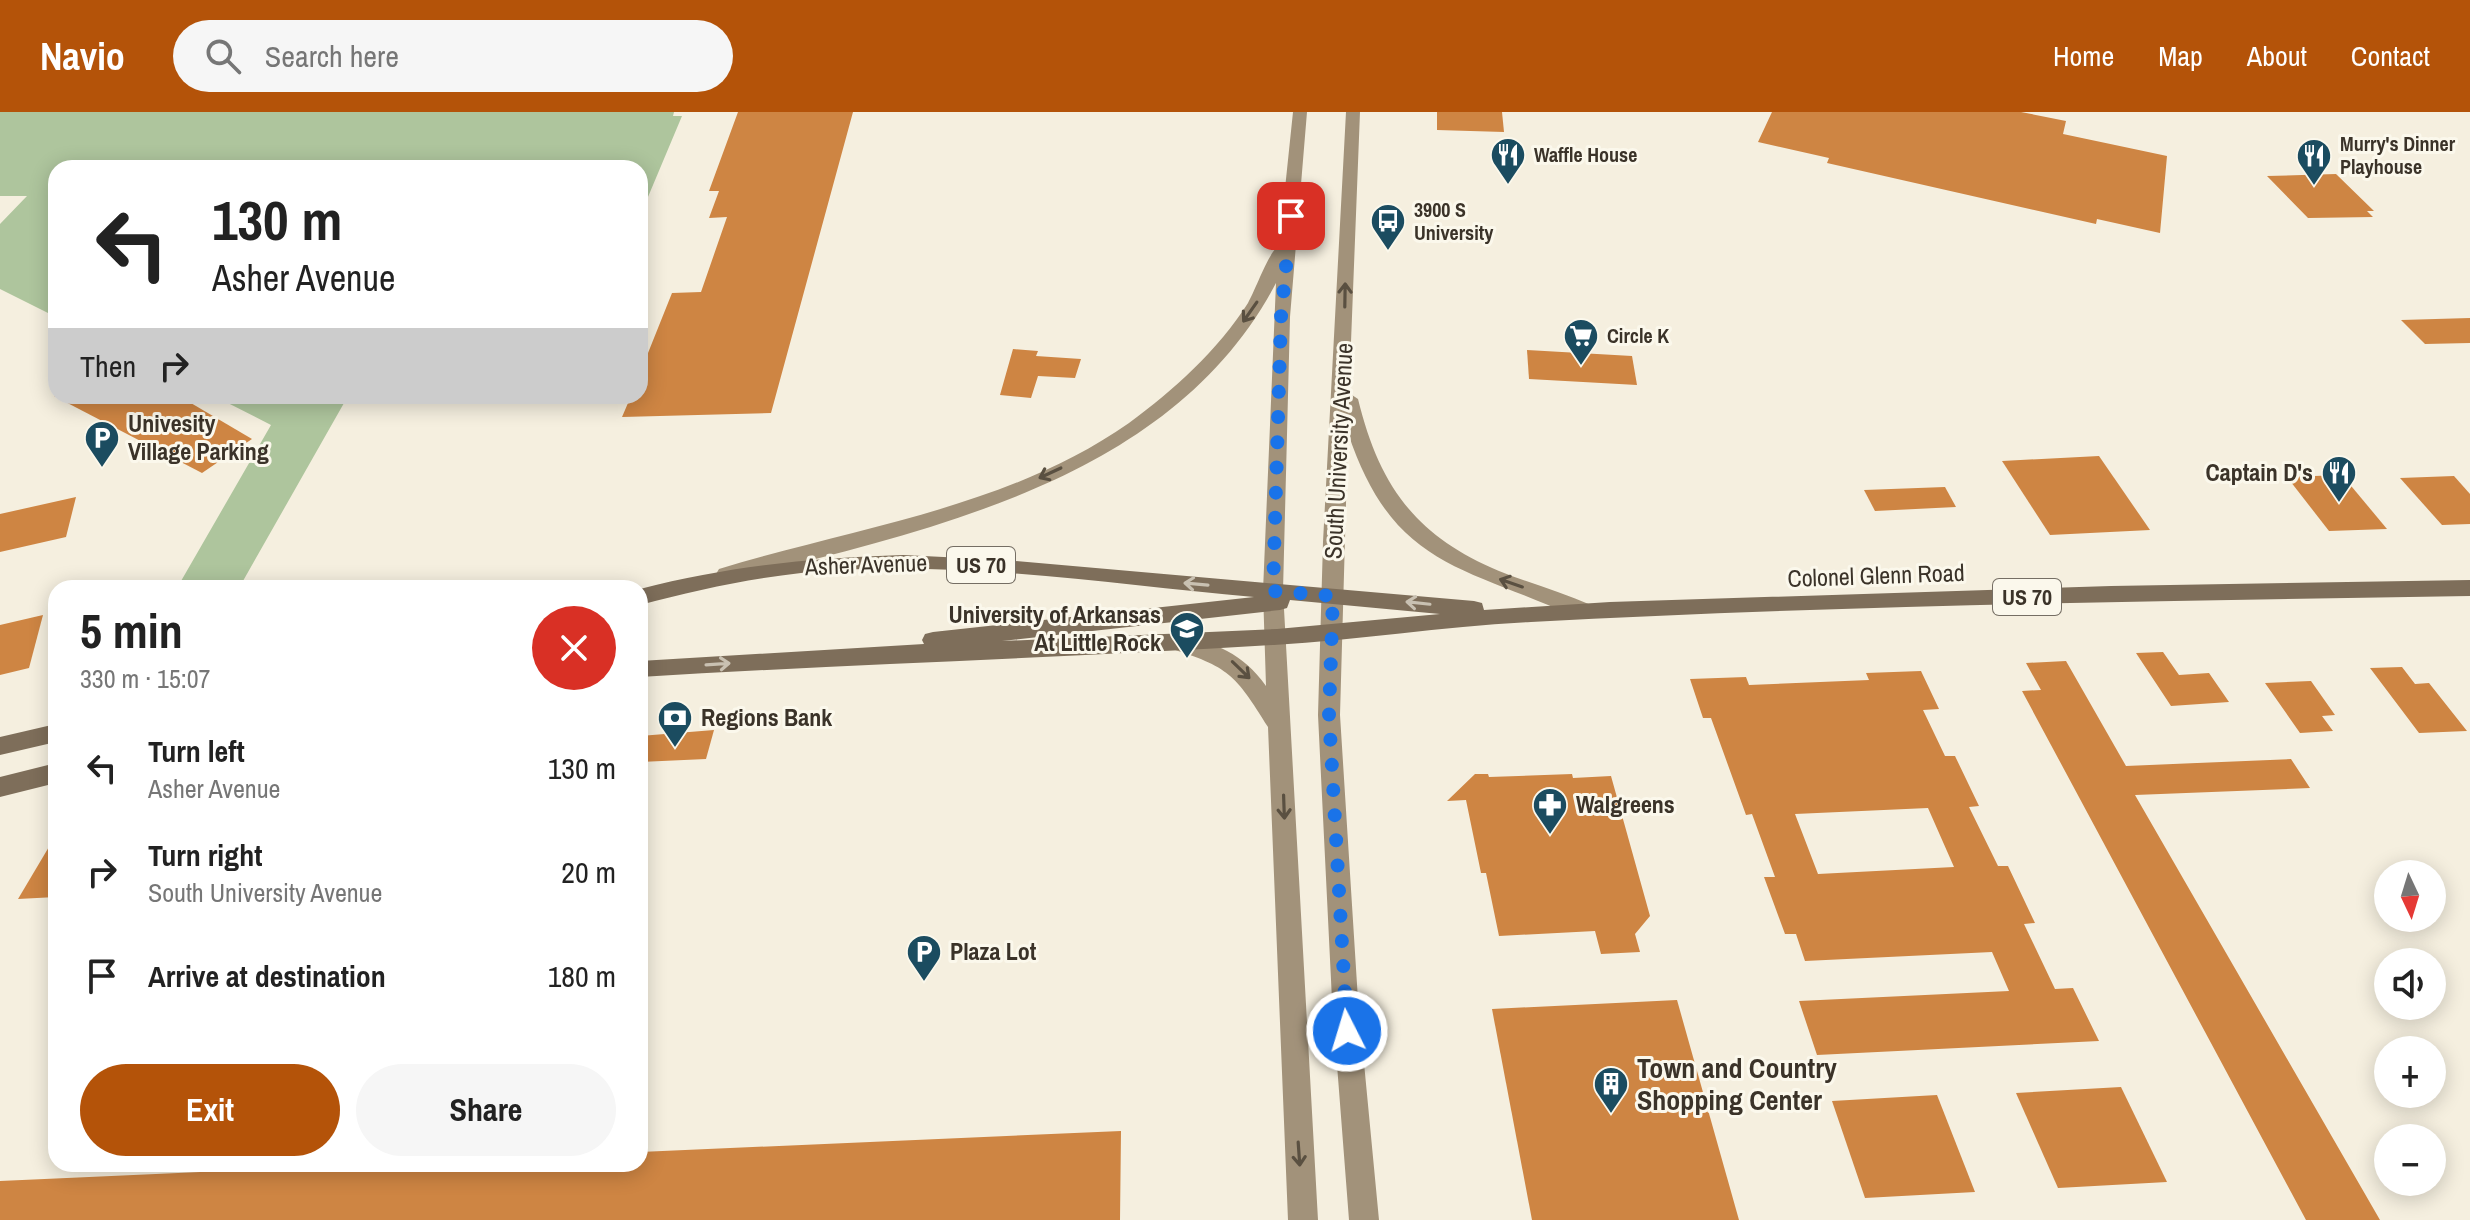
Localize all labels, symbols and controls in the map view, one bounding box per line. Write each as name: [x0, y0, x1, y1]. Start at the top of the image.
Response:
search box: [173, 20, 733, 92]
text: Navio: [40, 31, 125, 82]
icon: search: [201, 34, 245, 78]
text: Search here: [265, 36, 399, 76]
text: Home: [2053, 37, 2114, 75]
text: Map: [2158, 37, 2203, 75]
text: About: [2247, 37, 2307, 75]
text: Contact: [2351, 37, 2430, 75]
place label: Murry's Dinner Playhouse: [2340, 130, 2456, 180]
restaurant icon: Waffle House: [1489, 136, 1527, 186]
restaurant icon: Murry's Dinner Playhouse: [2295, 137, 2333, 187]
place label: Waffle House: [1534, 141, 1637, 168]
text: 130 m: [212, 182, 342, 257]
pin: [1257, 182, 1325, 250]
icon: left: [80, 192, 184, 296]
icon: arrive: [1269, 194, 1313, 238]
place label: 3900 S University: [1414, 196, 1494, 246]
bus stop icon: 3900 S University: [1369, 202, 1407, 252]
text: Asher Avenue: [212, 254, 395, 302]
one-way arrow: [1337, 282, 1353, 309]
one-way arrow: [1242, 301, 1258, 323]
supermarket icon: Circle K: [1562, 317, 1600, 367]
place label: Circle K: [1607, 322, 1669, 349]
street label: South University Avenue: [1316, 342, 1360, 560]
icon: right: [152, 344, 196, 388]
text: Then: [80, 346, 136, 386]
place label: Univesity Village Parking: [128, 407, 269, 467]
parking icon: Univesity Village Parking: [83, 419, 121, 469]
restaurant icon: Captain D's: [2320, 454, 2358, 504]
place label: Captain D's: [2206, 456, 2313, 488]
one-way arrow: [1039, 466, 1063, 481]
street label: Asher Avenue: [803, 546, 928, 582]
road number: US 70: [947, 547, 1015, 583]
street label: Colonel Glenn Road: [1787, 556, 1965, 594]
one-way arrow: [1499, 575, 1524, 589]
one-way arrow: [1183, 576, 1209, 591]
road number: US 70: [1993, 579, 2061, 615]
one-way arrow: [1405, 595, 1432, 610]
text: 5 min: [80, 598, 183, 663]
place label: University of Arkansas At Little Rock: [948, 598, 1161, 658]
button: close: [532, 606, 616, 690]
school or university icon: University of Arkansas At Little Rock: [1168, 610, 1206, 660]
one-way arrow: [704, 656, 731, 671]
one-way arrow: [1231, 660, 1251, 679]
text: 330 m · 15:07: [80, 661, 210, 696]
bank icon: Regions Bank: [656, 699, 694, 749]
place label: Regions Bank: [701, 701, 832, 733]
text: Turn left: [148, 731, 245, 771]
icon: left: [80, 746, 124, 790]
text: 130 m: [548, 748, 616, 788]
text: Asher Avenue: [148, 771, 280, 806]
pharmacy icon: Walgreens: [1531, 786, 1569, 836]
place label: Walgreens: [1576, 788, 1675, 820]
one-way arrow: [1276, 793, 1292, 820]
text: Turn right: [148, 835, 262, 875]
icon: right: [80, 850, 124, 894]
text: 20 m: [561, 852, 616, 892]
north arrow: [2374, 860, 2446, 932]
map controls: [2374, 860, 2446, 1196]
text: South University Avenue: [148, 875, 382, 910]
parking icon: Plaza Lot: [905, 933, 943, 983]
place label: Plaza Lot: [950, 935, 1037, 967]
button: sound: [2374, 948, 2446, 1020]
icon: arrive: [80, 954, 124, 998]
text: Arrive at destination: [148, 956, 386, 996]
text: 180 m: [548, 956, 616, 996]
position arrow: [1305, 989, 1389, 1073]
button: +: [2374, 1036, 2446, 1108]
place label: Town and Country Shopping Center: [1637, 1049, 1837, 1119]
button: Exit: [80, 1064, 340, 1156]
button: Share: [356, 1064, 616, 1156]
building icon: Town and Country Shopping Center: [1592, 1065, 1630, 1115]
button: −: [2374, 1124, 2446, 1196]
one-way arrow: [1291, 1140, 1306, 1167]

